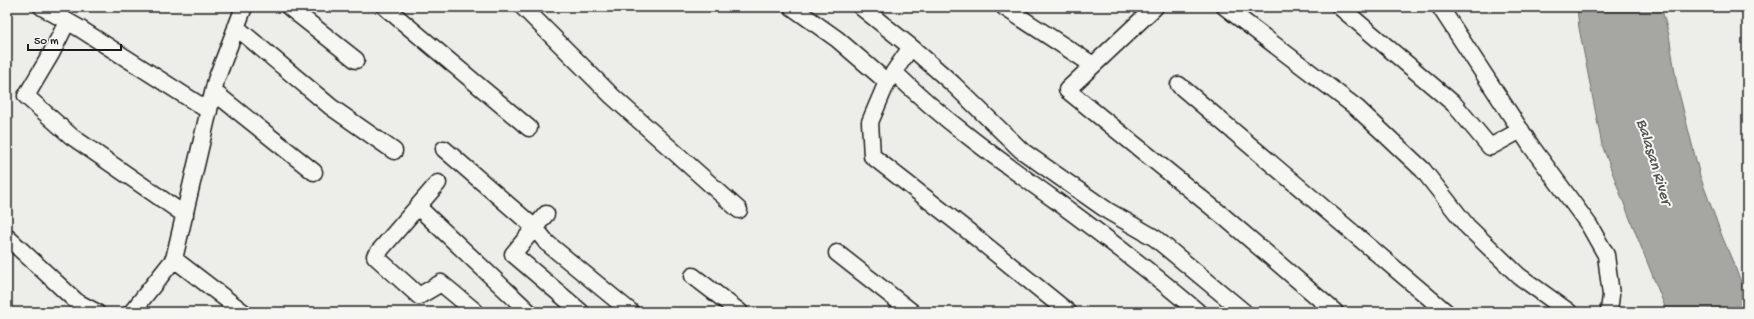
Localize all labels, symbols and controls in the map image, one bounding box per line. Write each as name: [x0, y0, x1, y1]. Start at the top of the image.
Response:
scale bar: [28, 26, 121, 52]
text: 50 m: [34, 35, 59, 49]
water label: Balasan River: [1631, 117, 1676, 210]

